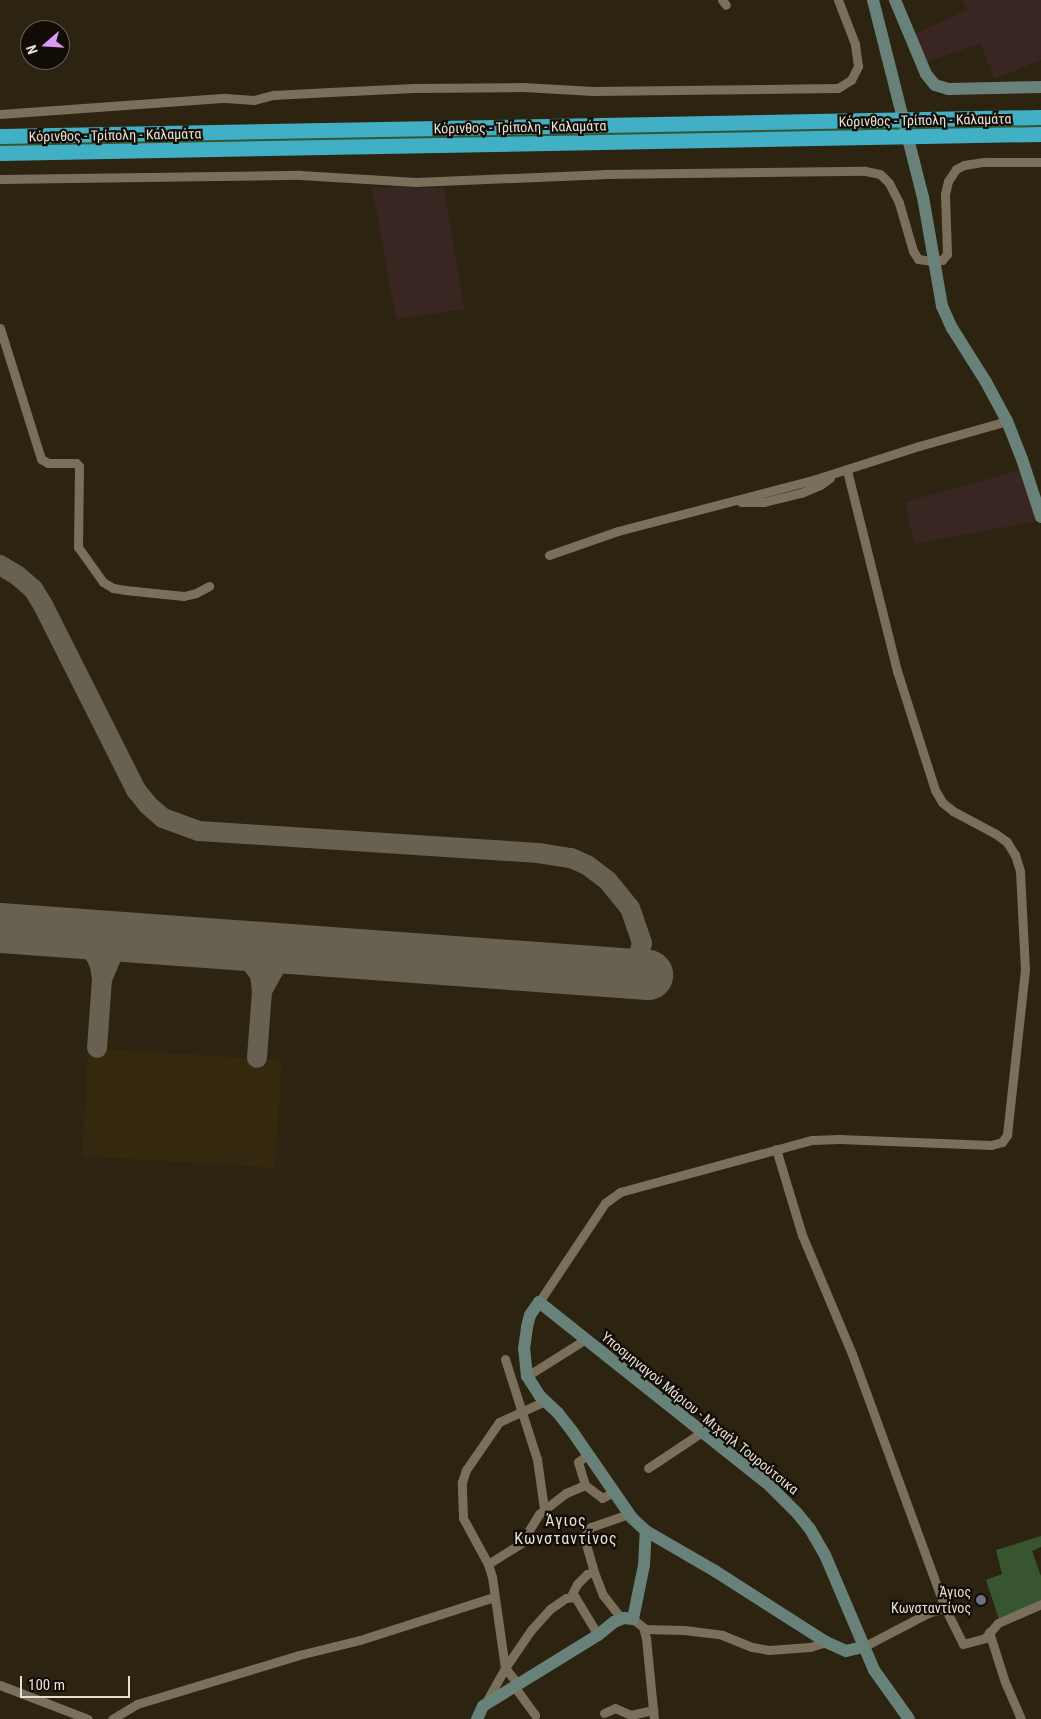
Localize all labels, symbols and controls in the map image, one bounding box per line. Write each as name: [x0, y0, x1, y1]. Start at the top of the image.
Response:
north arrow: [20, 20, 70, 70]
text: N: [23, 43, 41, 56]
street label: Κόρινθος - Τρίπολη - Καλαμάτα: [839, 110, 1011, 130]
street label: Κόρινθος - Τρίπολη - Καλαμάτα: [434, 117, 606, 137]
street label: Κόρινθος - Τρίπολη - Καλαμάτα: [29, 125, 201, 145]
street label: Υποσμηναγού Μάριου - Μιχαήλ Τουρούτσικα: [598, 1328, 802, 1498]
district label: Άγιος Κωνσταντίνος: [513, 1511, 619, 1549]
place label: Άγιος Κωνσταντίνος: [891, 1584, 971, 1616]
marker: Άγιος Κωνσταντίνος: [975, 1594, 987, 1606]
scale bar: [22, 1666, 132, 1698]
text: 100 m: [28, 1676, 65, 1694]

